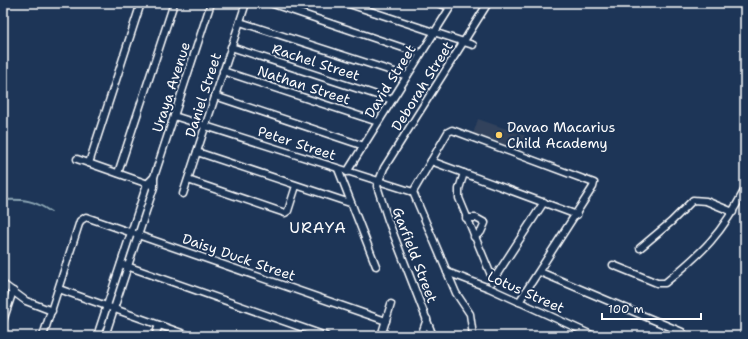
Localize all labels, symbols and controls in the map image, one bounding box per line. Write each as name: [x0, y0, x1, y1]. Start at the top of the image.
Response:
street label: Deborah Street: [387, 38, 457, 134]
street label: Uraya Avenue: [148, 39, 194, 135]
street label: Rachel Street: [270, 39, 362, 85]
street label: David Street: [360, 41, 420, 121]
street label: Daniel Street: [181, 50, 225, 140]
street label: Nathan Street: [255, 62, 353, 108]
place label: Davao Macarius Child Academy: [507, 118, 615, 152]
street label: Peter Street: [256, 122, 338, 164]
marker: Davao Macarius Child Academy: [494, 130, 504, 140]
street label: Garfield Street: [388, 205, 442, 305]
district label: URAYA: [289, 217, 347, 238]
street label: Daisy Duck Street: [180, 229, 298, 285]
street label: Lotus Street: [485, 267, 567, 317]
scale bar: [602, 295, 701, 321]
text: 100 m: [608, 301, 644, 317]

